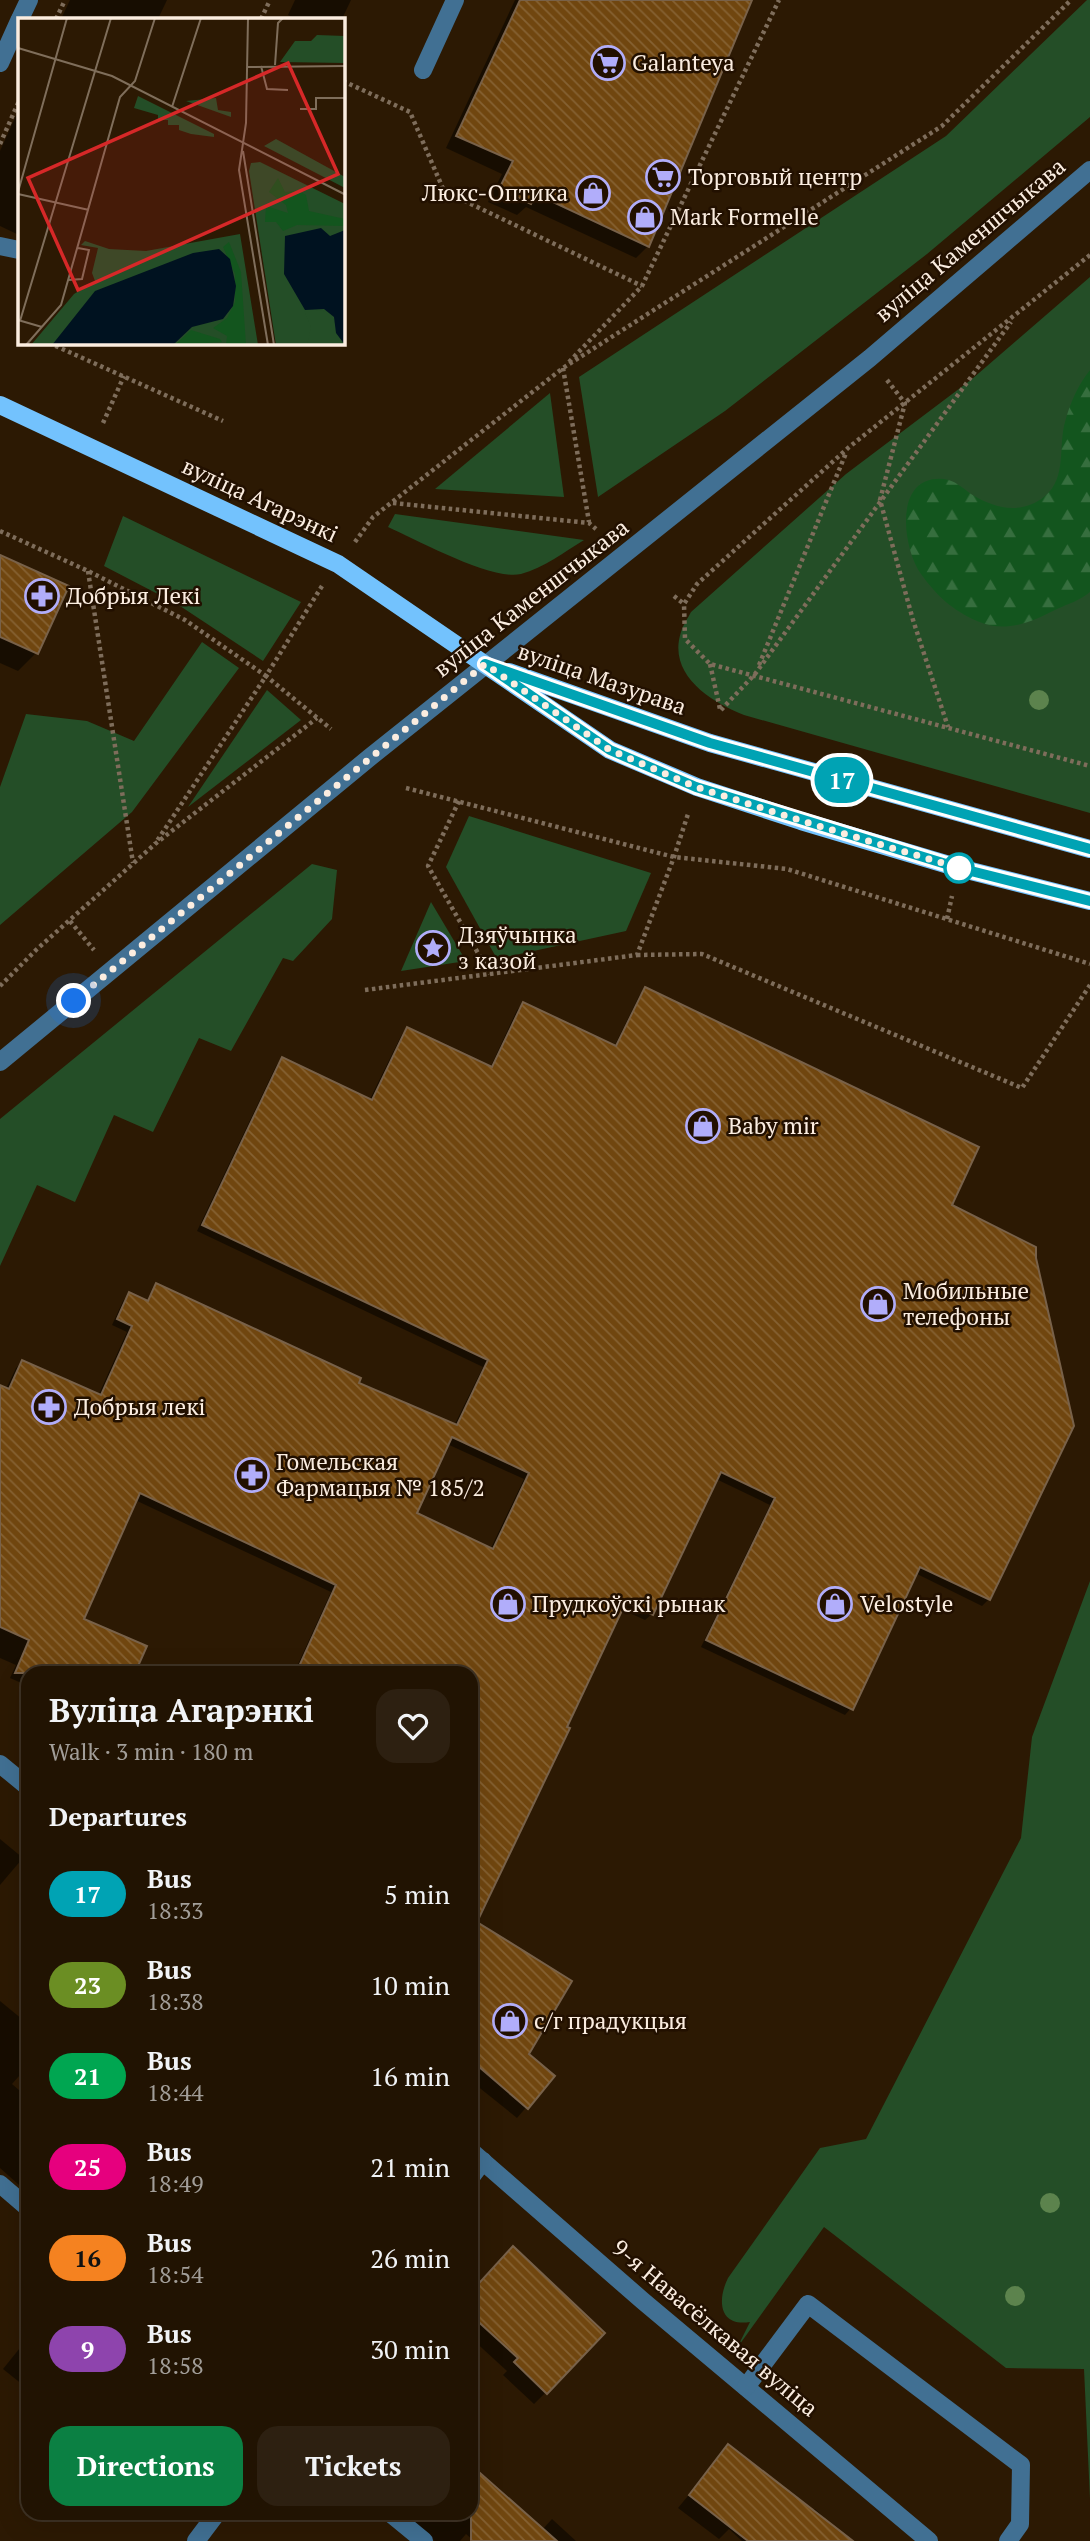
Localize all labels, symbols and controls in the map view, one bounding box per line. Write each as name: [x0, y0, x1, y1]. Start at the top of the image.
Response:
inset map: [18, 18, 345, 345]
supermarket icon: Galanteya: [589, 44, 627, 82]
place label: Galanteya: [632, 47, 735, 78]
street label: вуліца Каменшчыкава: [868, 150, 1072, 329]
supermarket icon: Торговый центр: [644, 158, 682, 196]
place label: Торговый центр: [688, 161, 862, 192]
shop icon: Люкс-Оптика: [574, 174, 612, 212]
place label: Люкс-Оптика: [421, 177, 568, 208]
shop icon: Mark Formelle: [626, 198, 664, 236]
place label: Mark Formelle: [670, 201, 819, 232]
street label: вуліца Агарэнкі: [177, 450, 343, 549]
street label: вуліца Каменшчыкава: [427, 511, 635, 684]
pharmacy icon: Добрыя Лекі: [23, 577, 61, 615]
place label: Добрыя Лекі: [66, 580, 201, 611]
street label: вуліца Мазурава: [514, 635, 691, 722]
line badge: 17: [810, 757, 874, 803]
text: 17: [828, 764, 856, 796]
unlabelled marker: [944, 853, 974, 883]
place label: Дзяўчынка з казой: [458, 919, 577, 976]
place icon: Дзяўчынка з казой: [414, 929, 452, 967]
your location: [56, 983, 91, 1018]
shop icon: Baby mir: [684, 1107, 722, 1145]
place label: Baby mir: [728, 1110, 819, 1141]
place label: Мобильные телефоны: [903, 1275, 1029, 1332]
shop icon: Мобильные телефоны: [859, 1285, 897, 1323]
pharmacy icon: Добрыя лекі: [30, 1388, 68, 1426]
place label: Добрыя лекі: [74, 1391, 206, 1422]
place label: Гомельская Фармацыя № 185/2: [276, 1446, 485, 1503]
pharmacy icon: Гомельская Фармацыя № 185/2: [233, 1456, 271, 1494]
shop icon: Прудкоўскі рынак: [489, 1585, 527, 1623]
shop icon: Velostyle: [816, 1585, 854, 1623]
place label: Прудкоўскі рынак: [532, 1588, 726, 1619]
place label: Velostyle: [860, 1588, 953, 1619]
text: Вуліца Агарэнкі: [49, 1688, 314, 1731]
button: heart: [376, 1689, 450, 1763]
text: Walk · 3 min · 180 m: [49, 1736, 253, 1767]
text: Departures: [49, 1799, 187, 1833]
text: Bus: [147, 1861, 192, 1895]
text: 5 min: [384, 1877, 450, 1911]
text: 17: [74, 1878, 101, 1910]
text: 18:33: [147, 1895, 204, 1926]
text: Bus: [147, 1952, 192, 1986]
text: 10 min: [370, 1968, 450, 2002]
text: 23: [74, 1969, 101, 2001]
text: 18:38: [147, 1986, 204, 2017]
shop icon: с/г прадукцыя: [491, 2002, 529, 2040]
place label: с/г прадукцыя: [534, 2005, 687, 2036]
text: Bus: [147, 2043, 192, 2077]
text: 16 min: [370, 2059, 450, 2093]
text: 21: [74, 2060, 101, 2092]
text: 18:44: [147, 2077, 204, 2108]
text: Bus: [147, 2134, 192, 2168]
text: 21 min: [370, 2150, 450, 2184]
text: 25: [74, 2151, 101, 2183]
text: 18:49: [147, 2168, 204, 2199]
text: Bus: [147, 2225, 192, 2259]
street label: 9-я Навасёлкавая вуліца: [606, 2232, 825, 2423]
text: 26 min: [370, 2241, 450, 2275]
text: 16: [74, 2242, 101, 2274]
text: 18:54: [147, 2259, 204, 2290]
text: Bus: [147, 2316, 192, 2350]
text: 30 min: [370, 2332, 450, 2366]
text: 9: [81, 2333, 94, 2365]
text: 18:58: [147, 2350, 204, 2381]
button: Directions: [49, 2426, 243, 2506]
button: Tickets: [257, 2426, 450, 2506]

